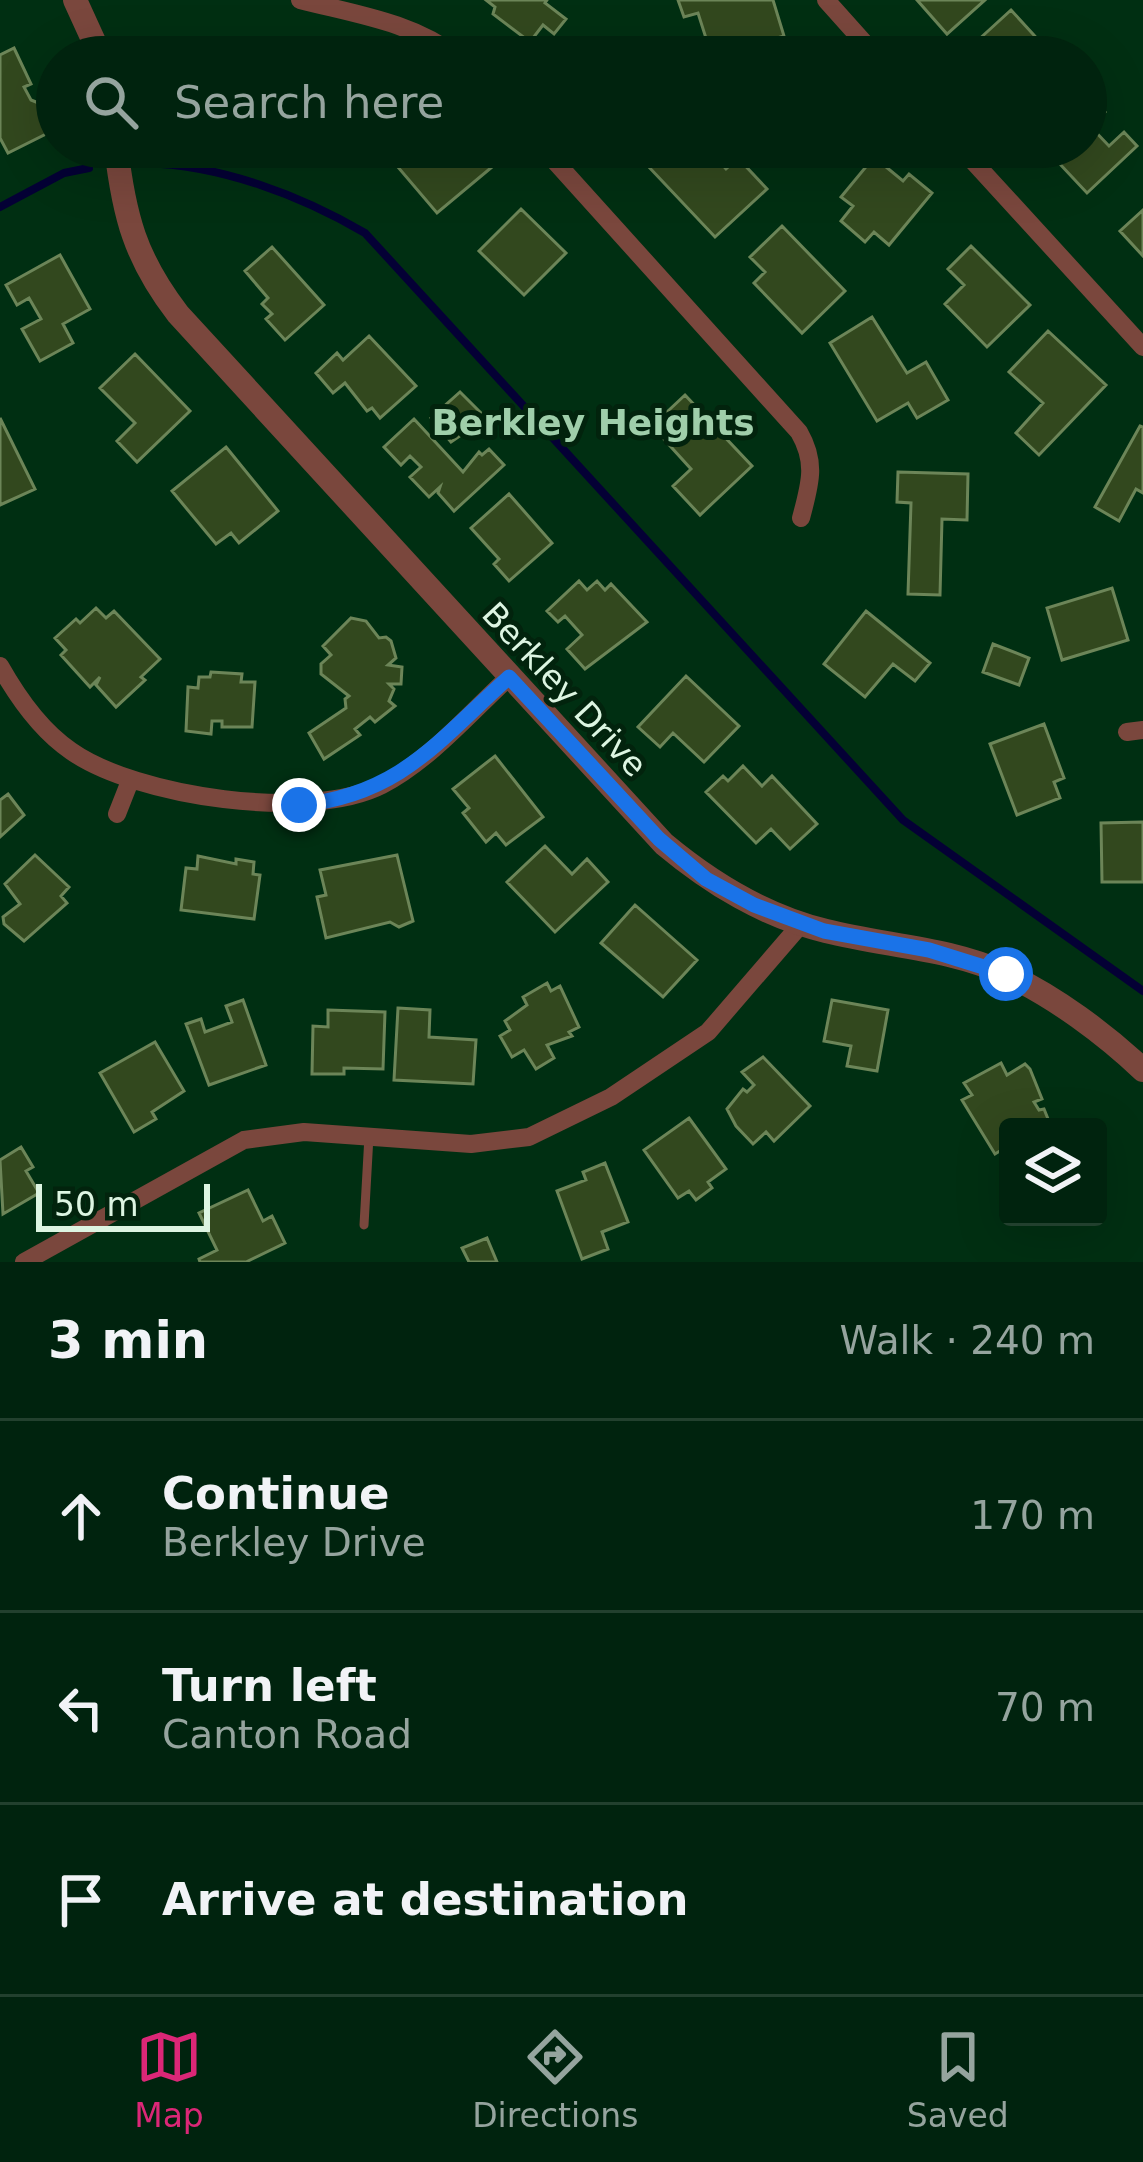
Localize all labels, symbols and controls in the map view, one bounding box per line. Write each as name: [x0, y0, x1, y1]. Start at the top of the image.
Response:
search box: [36, 36, 1107, 168]
icon: search: [78, 69, 144, 135]
text: Search here: [174, 76, 444, 129]
district label: Berkley Heights: [431, 402, 755, 443]
street label: Berkley Drive: [474, 594, 655, 784]
route end: [272, 778, 326, 832]
route start: [979, 947, 1033, 1001]
map controls: [999, 1118, 1107, 1226]
button: layers: [999, 1118, 1107, 1226]
scale bar: [36, 1178, 210, 1231]
text: 50 m: [54, 1185, 139, 1224]
text: 3 min: [48, 1311, 208, 1370]
text: Walk · 240 m: [840, 1318, 1095, 1363]
text: Continue: [162, 1467, 390, 1520]
icon: ahead: [48, 1483, 114, 1549]
text: 170 m: [970, 1493, 1095, 1538]
text: Berkley Drive: [162, 1520, 426, 1565]
text: Turn left: [162, 1659, 377, 1712]
icon: left: [48, 1675, 114, 1741]
text: 70 m: [995, 1685, 1095, 1730]
text: Canton Road: [162, 1712, 412, 1757]
icon: arrive: [48, 1867, 114, 1933]
text: Arrive at destination: [162, 1873, 688, 1926]
tab: Map: [134, 2024, 204, 2135]
tab: Directions: [472, 2024, 638, 2135]
tab: Saved: [907, 2024, 1009, 2135]

